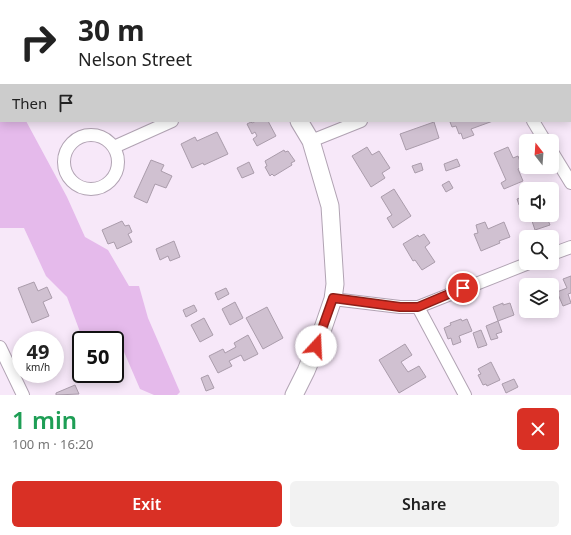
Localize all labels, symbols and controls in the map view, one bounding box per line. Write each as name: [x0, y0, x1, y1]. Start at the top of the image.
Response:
text: 30 m: [78, 11, 145, 49]
icon: right: [12, 16, 64, 68]
text: Nelson Street: [78, 47, 192, 71]
icon: arrive: [55, 92, 77, 114]
text: Then: [12, 93, 47, 113]
north arrow: [519, 134, 559, 174]
map controls: [519, 134, 559, 318]
button: sound: [519, 182, 559, 222]
button: search: [519, 230, 559, 270]
pin: [446, 271, 480, 305]
icon: arrive: [452, 277, 474, 299]
button: layers: [519, 278, 559, 318]
position arrow: [295, 325, 337, 367]
speed limit sign: 50: [72, 331, 124, 383]
text: 49: [27, 338, 49, 365]
text: km/h: [26, 360, 50, 374]
text: 1 min: [12, 403, 77, 436]
button: close: [517, 408, 559, 450]
text: 100 m · 16:20: [12, 435, 93, 453]
button: Exit: [12, 481, 282, 527]
button: Share: [290, 481, 559, 527]

